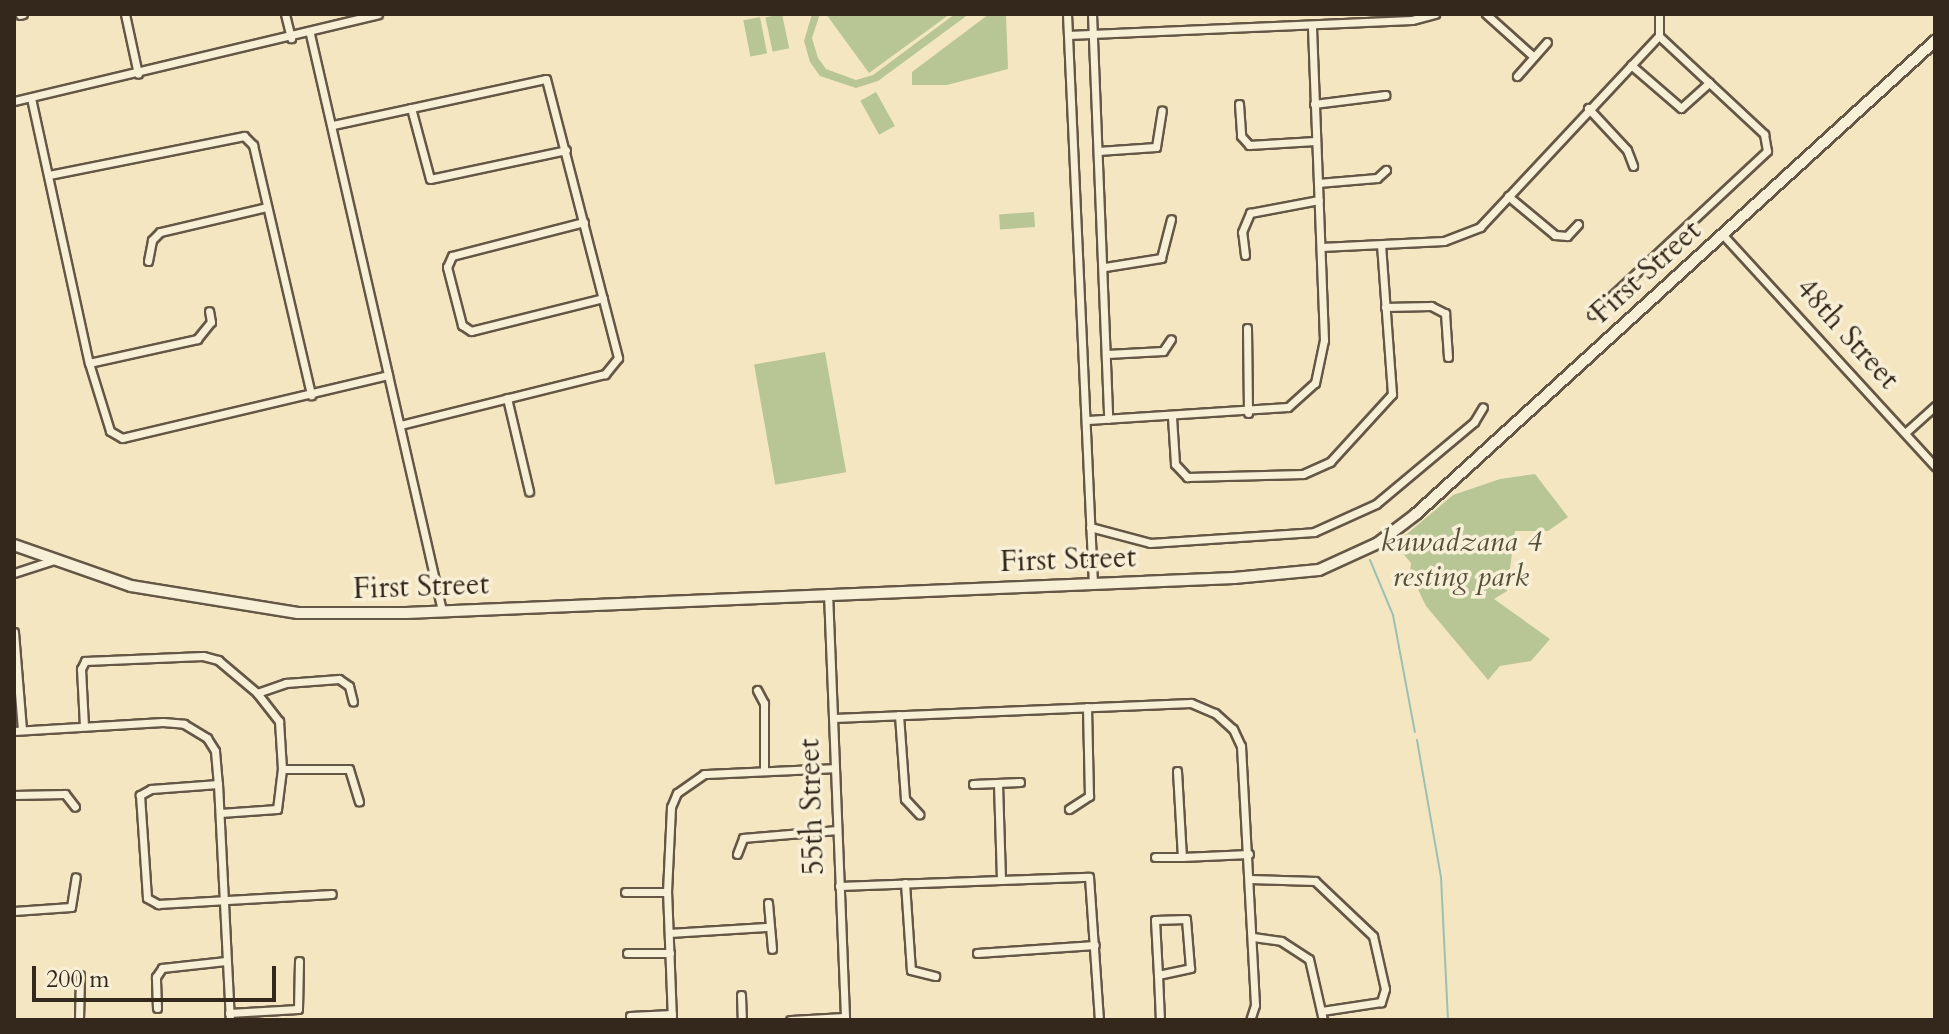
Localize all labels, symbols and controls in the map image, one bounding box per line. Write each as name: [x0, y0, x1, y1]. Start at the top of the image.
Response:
street label: First Street: [1583, 213, 1709, 331]
street label: 48th Street: [1788, 271, 1906, 397]
park label: kuwadzana 4 resting park: [1381, 524, 1541, 594]
street label: First Street: [999, 540, 1137, 580]
street label: First Street: [352, 567, 490, 607]
street label: 55th Street: [792, 738, 832, 876]
scale bar: [36, 950, 280, 1000]
text: 200 m: [46, 963, 110, 996]

